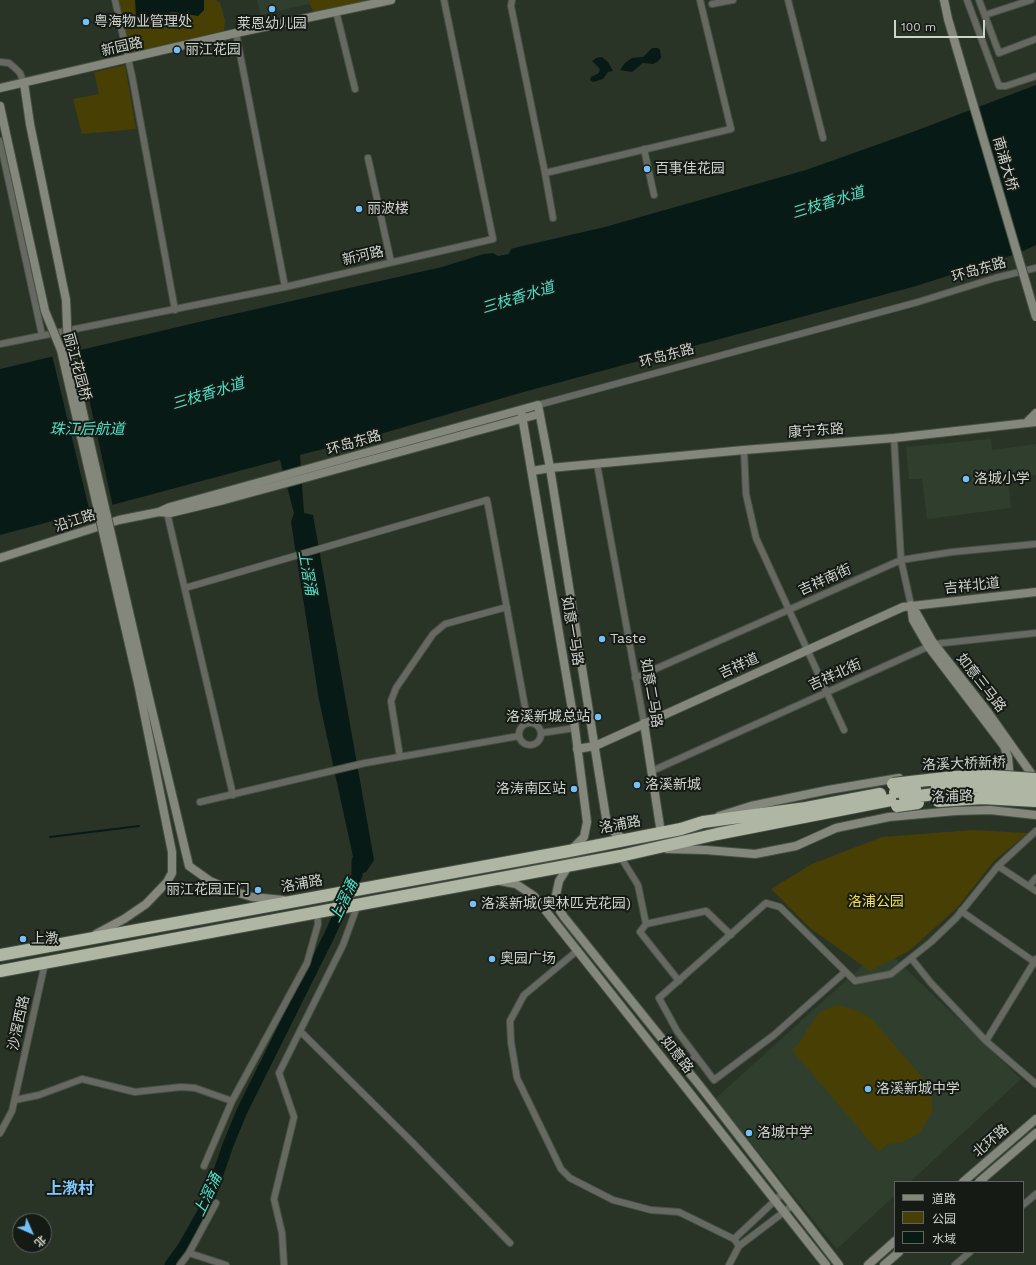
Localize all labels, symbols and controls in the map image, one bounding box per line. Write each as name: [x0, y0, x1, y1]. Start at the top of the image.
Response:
marker: 莱恩幼儿园: [267, 4, 277, 14]
scale bar: [896, 12, 987, 38]
place label: 粤海物业管理处: [94, 14, 192, 30]
place label: 莱恩幼儿园: [237, 16, 307, 32]
marker: 粤海物业管理处: [81, 17, 91, 27]
text: 100 m: [901, 20, 936, 34]
street label: 新园路: [100, 34, 144, 60]
place label: 丽江花园: [185, 42, 241, 58]
marker: 丽江花园: [172, 45, 182, 55]
street label: 南浦大桥: [989, 135, 1021, 193]
place label: 百事佳花园: [655, 161, 725, 177]
marker: 百事佳花园: [642, 164, 652, 174]
water label: 三枝香水道: [790, 183, 866, 223]
place label: 丽波楼: [367, 201, 409, 217]
marker: 丽波楼: [354, 204, 364, 214]
street label: 新河路: [341, 243, 385, 269]
street label: 环岛东路: [950, 254, 1008, 286]
water label: 三枝香水道: [480, 278, 556, 318]
street label: 丽江花园桥: [60, 331, 94, 403]
street label: 环岛东路: [638, 341, 696, 371]
water label: 三枝香水道: [170, 374, 246, 414]
water label: 珠江后航道: [50, 421, 124, 439]
street label: 康宁东路: [787, 421, 845, 441]
street label: 环岛东路: [325, 427, 383, 459]
place label: 洛城小学: [974, 471, 1030, 487]
marker: 洛城小学: [961, 474, 971, 484]
street label: 沿江路: [52, 507, 98, 535]
water label: 上滘涌: [294, 549, 320, 597]
street label: 吉祥南街: [796, 561, 854, 599]
street label: 吉祥北道: [943, 575, 1001, 597]
street label: 如意一马路: [558, 595, 586, 667]
place label: Taste: [610, 631, 646, 647]
marker: Taste: [597, 634, 607, 644]
street label: 吉祥道: [716, 650, 762, 682]
street label: 如意三马路: [953, 650, 1009, 716]
street label: 吉祥北街: [806, 656, 864, 694]
street label: 如意二马路: [637, 657, 665, 729]
place label: 洛溪新城总站: [506, 709, 590, 725]
marker: 洛溪新城总站: [593, 712, 603, 722]
street label: 洛溪大桥新桥: [922, 754, 1006, 774]
place label: 洛溪新城: [645, 777, 701, 793]
marker: 洛溪新城: [632, 780, 642, 790]
place label: 洛涛南区站: [496, 781, 566, 797]
marker: 洛涛南区站: [569, 784, 579, 794]
street label: 洛浦路: [931, 788, 973, 806]
street label: 洛浦路: [598, 813, 642, 837]
street label: 洛浦路: [280, 872, 324, 896]
water label: 上滘涌: [326, 877, 362, 925]
place label: 丽江花园正门: [166, 882, 250, 898]
marker: 丽江花园正门: [253, 885, 263, 895]
park label: 洛浦公园: [848, 894, 904, 910]
place label: 洛溪新城(奥林匹克花园): [481, 896, 631, 912]
marker: 洛溪新城(奥林匹克花园): [468, 899, 478, 909]
place label: 上漖: [31, 931, 59, 947]
marker: 上漖: [18, 934, 28, 944]
place label: 奥园广场: [500, 951, 556, 967]
marker: 奥园广场: [487, 954, 497, 964]
street label: 沙滘西路: [5, 994, 33, 1052]
street label: 如意路: [657, 1033, 697, 1077]
place label: 洛溪新城中学: [876, 1081, 960, 1097]
marker: 洛溪新城中学: [863, 1084, 873, 1094]
street label: 北环路: [970, 1121, 1012, 1161]
place label: 洛城中学: [757, 1125, 813, 1141]
marker: 洛城中学: [744, 1128, 754, 1138]
water label: 上滘涌: [190, 1171, 226, 1219]
district label: 上漖村: [46, 1179, 94, 1199]
legend: [894, 1181, 1024, 1253]
text: 道路: [932, 1192, 956, 1206]
text: 公园: [932, 1212, 956, 1226]
north arrow: [12, 1213, 52, 1253]
text: 水域: [932, 1232, 956, 1246]
text: 北: [32, 1233, 49, 1250]

